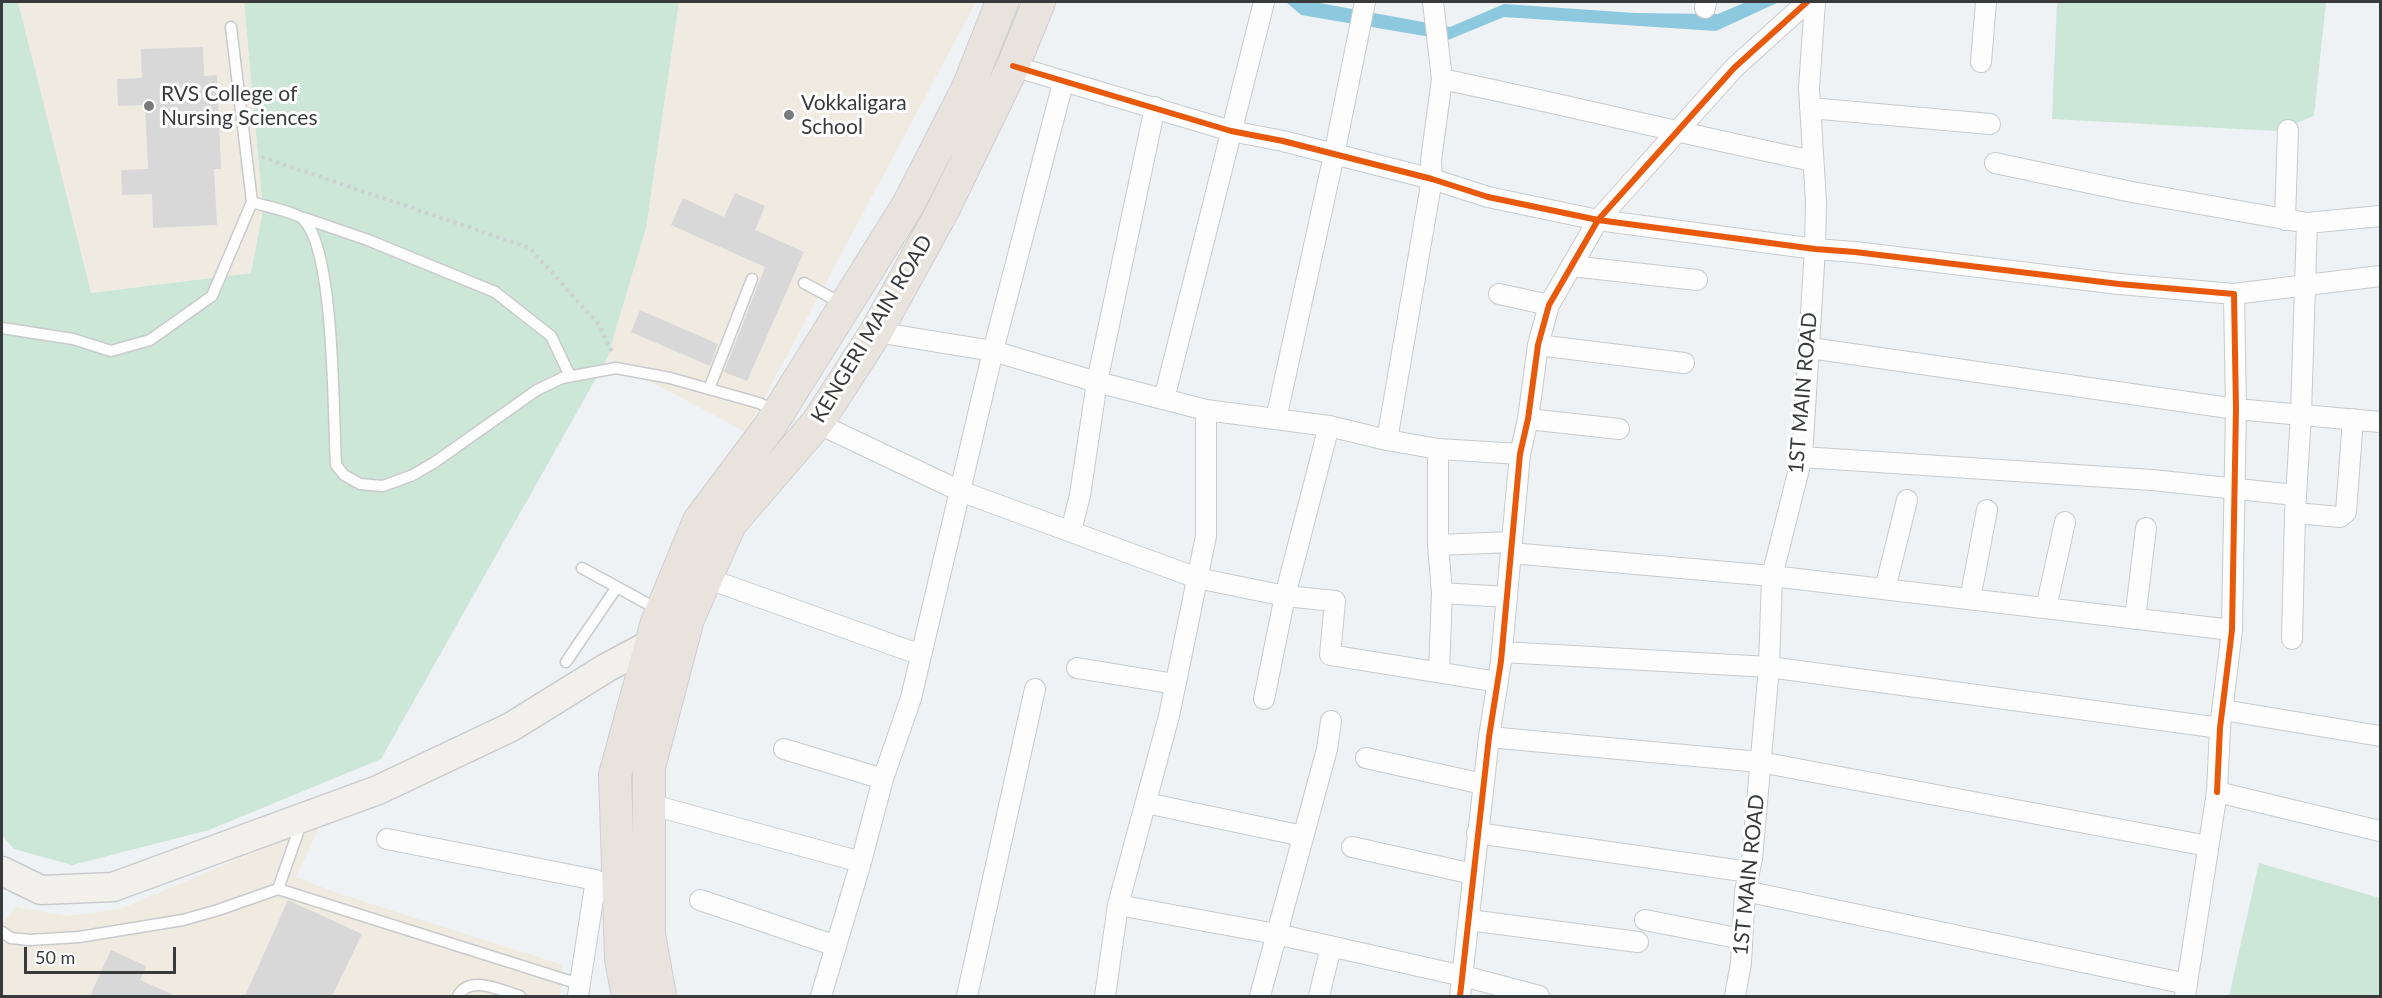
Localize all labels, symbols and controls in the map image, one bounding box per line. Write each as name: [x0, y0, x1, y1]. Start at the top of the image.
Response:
place label: RVS College of Nursing Sciences: [161, 81, 318, 131]
place label: Vokkaligara School: [801, 90, 907, 140]
marker: RVS College of Nursing Sciences: [142, 99, 156, 113]
marker: Vokkaligara School: [782, 108, 796, 122]
street label: KENGERI MAIN ROAD: [806, 231, 938, 427]
street label: 1ST MAIN ROAD: [1783, 311, 1823, 475]
street label: 1ST MAIN ROAD: [1728, 793, 1770, 957]
scale bar: [27, 935, 178, 973]
text: 50 m: [35, 946, 75, 968]

